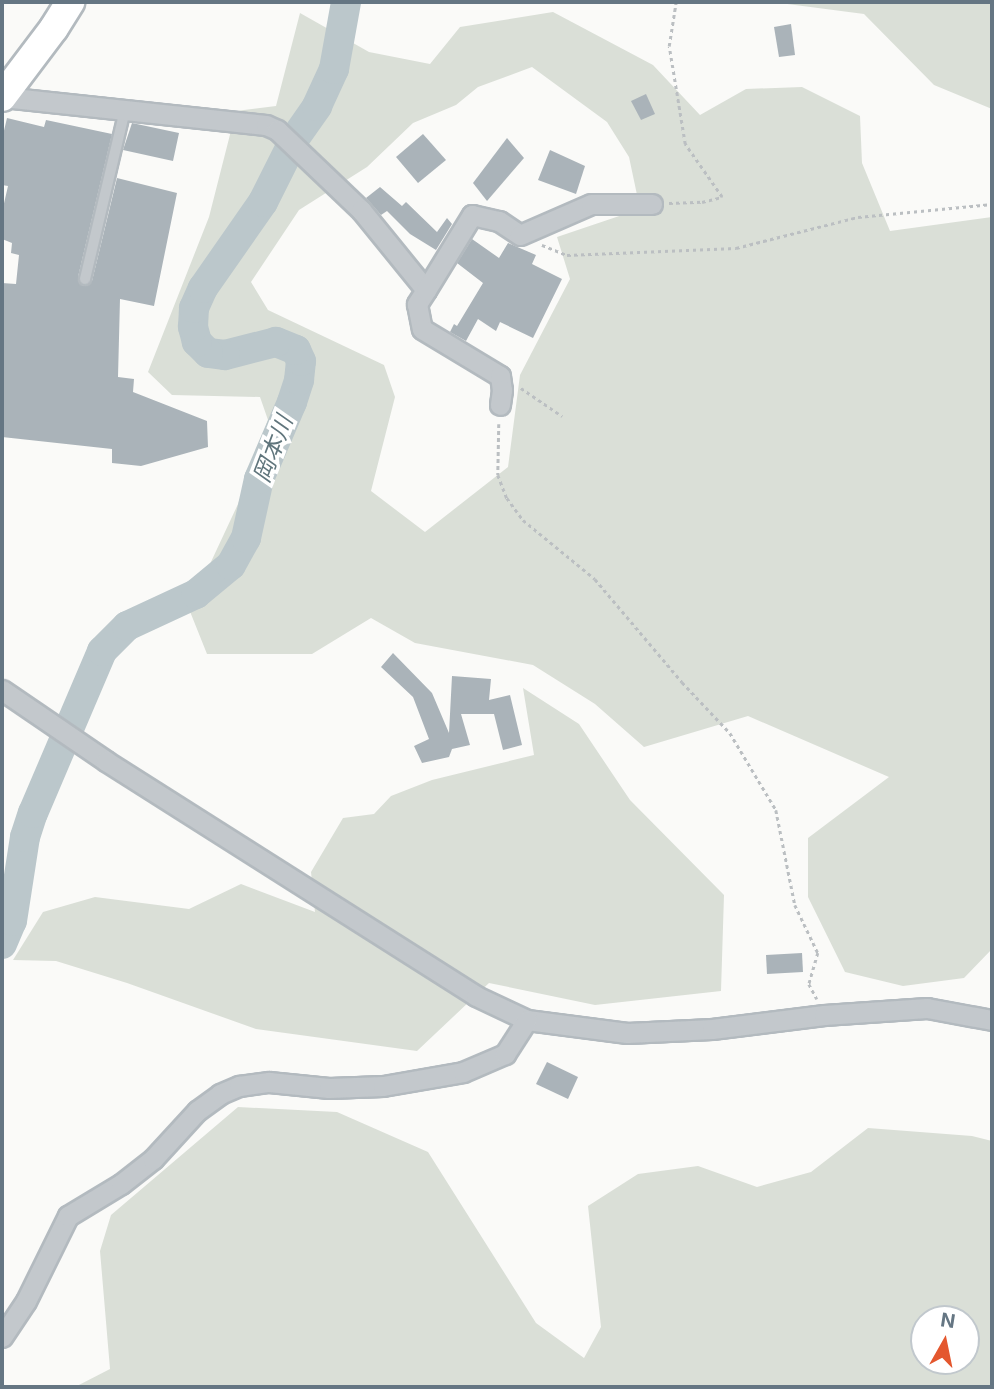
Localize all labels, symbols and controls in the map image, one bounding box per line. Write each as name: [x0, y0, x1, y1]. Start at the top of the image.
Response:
water label: 岡本川: [248, 412, 298, 486]
north arrow: [910, 1305, 980, 1375]
text: N: [939, 1308, 957, 1333]

